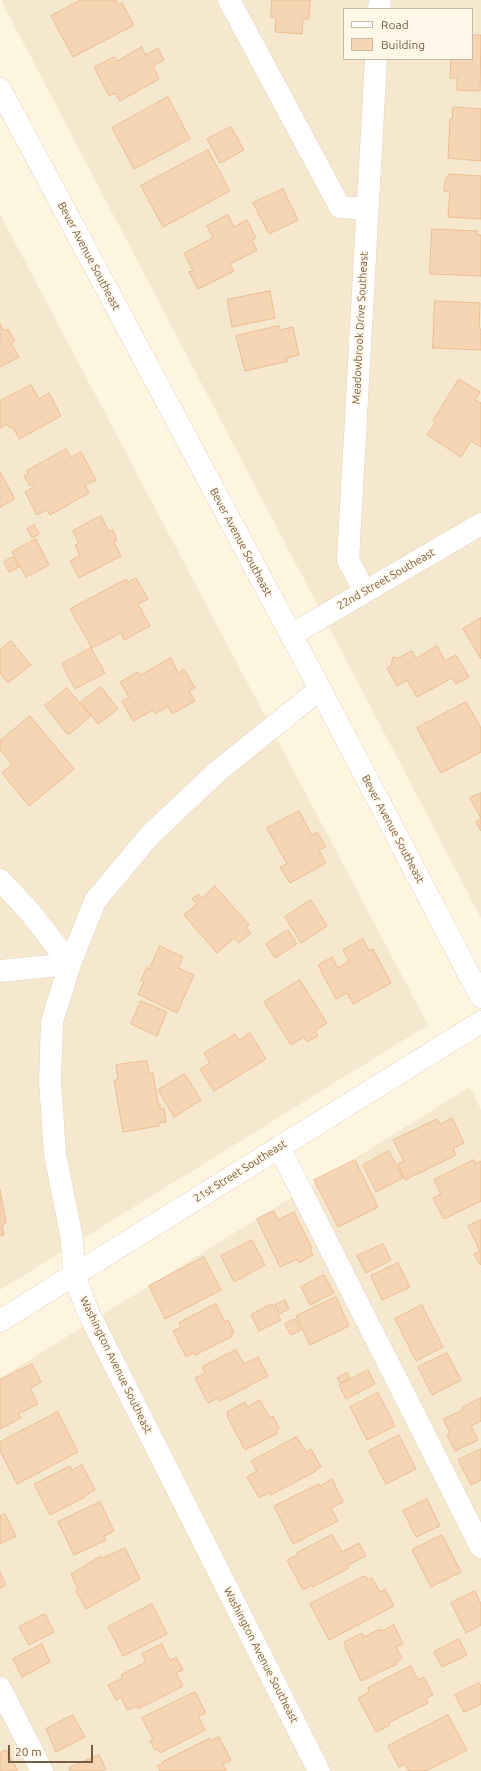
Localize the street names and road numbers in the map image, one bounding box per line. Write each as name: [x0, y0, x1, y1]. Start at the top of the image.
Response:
street label: Bever Avenue Southeast: [55, 200, 123, 312]
street label: Meadowbrook Drive Southeast: [349, 251, 371, 405]
street label: Bever Avenue Southeast: [207, 486, 275, 598]
street label: 22nd Street Southeast: [335, 546, 437, 612]
street label: Bever Avenue Southeast: [359, 773, 427, 885]
street label: 21st Street Southeast: [191, 1137, 289, 1205]
street label: Washington Avenue Southeast: [77, 1294, 155, 1436]
street label: Washington Avenue Southeast: [221, 1585, 301, 1725]

